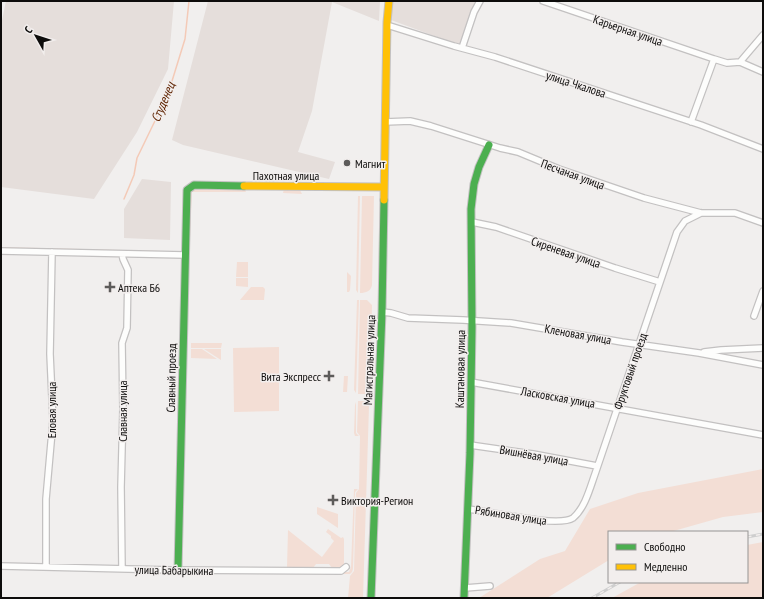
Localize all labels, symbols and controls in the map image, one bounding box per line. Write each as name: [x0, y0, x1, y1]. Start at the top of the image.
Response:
street label: Карьерная улица: [591, 11, 665, 49]
north arrow: [16, 16, 56, 56]
text: С: [21, 23, 35, 36]
street label: улица Чкалова: [544, 67, 608, 101]
water label: Студенец: [147, 78, 180, 125]
place label: Магнит: [355, 156, 385, 171]
street label: Песчаная улица: [539, 156, 607, 193]
marker: Магнит: [342, 158, 352, 168]
street label: Пахотная улица: [253, 168, 319, 183]
street label: Сиреневая улица: [529, 233, 603, 271]
place label: Аптека Б6: [118, 280, 160, 295]
marker: Аптека Б6: [105, 282, 115, 292]
street label: Магистральная улица: [360, 314, 378, 405]
street label: Кленовая улица: [543, 321, 613, 347]
street label: Каштановая улица: [452, 330, 468, 408]
street label: Фруктовый проезд: [610, 330, 650, 411]
street label: Славный проезд: [163, 343, 179, 413]
place label: Вита Экспресс: [261, 369, 322, 384]
marker: Вита Экспресс: [324, 371, 334, 381]
street label: Славная улица: [115, 380, 130, 442]
street label: Еловая улица: [44, 382, 59, 438]
street label: Ласковская улица: [519, 383, 596, 411]
street label: Вишнёвая улица: [498, 442, 570, 468]
place label: Виктория-Регион: [341, 493, 413, 508]
marker: Виктория-Регион: [328, 495, 338, 505]
street label: Рябиновая улица: [474, 502, 548, 528]
legend: [608, 531, 748, 583]
text: Свободно: [644, 539, 686, 554]
text: Медленно: [644, 559, 687, 574]
street label: улица Бабарыкина: [134, 562, 214, 578]

